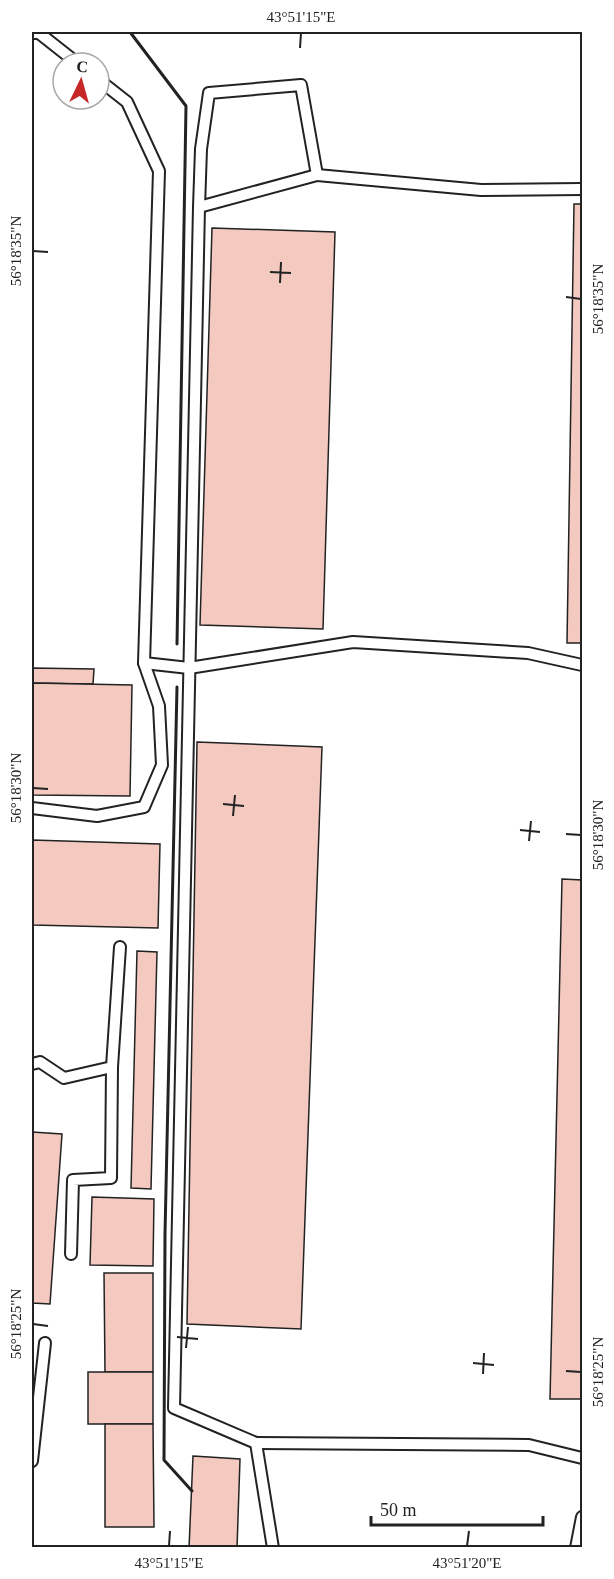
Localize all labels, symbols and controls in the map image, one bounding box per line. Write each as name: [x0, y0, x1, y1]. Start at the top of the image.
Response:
text: 43°51'15"E: [267, 9, 336, 25]
north arrow: [51, 51, 111, 111]
text: С: [76, 58, 89, 76]
text: 56°18'35"N: [8, 216, 24, 286]
text: 56°18'35"N: [590, 264, 606, 334]
text: 56°18'30"N: [8, 753, 24, 823]
text: 56°18'30"N: [590, 800, 606, 870]
text: 56°18'25"N: [8, 1289, 24, 1359]
text: 56°18'25"N: [590, 1337, 606, 1407]
scale bar: [371, 1489, 544, 1527]
text: 50 m: [380, 1500, 417, 1520]
text: 43°51'15"E: [135, 1555, 204, 1571]
text: 43°51'20"E: [433, 1555, 502, 1571]

